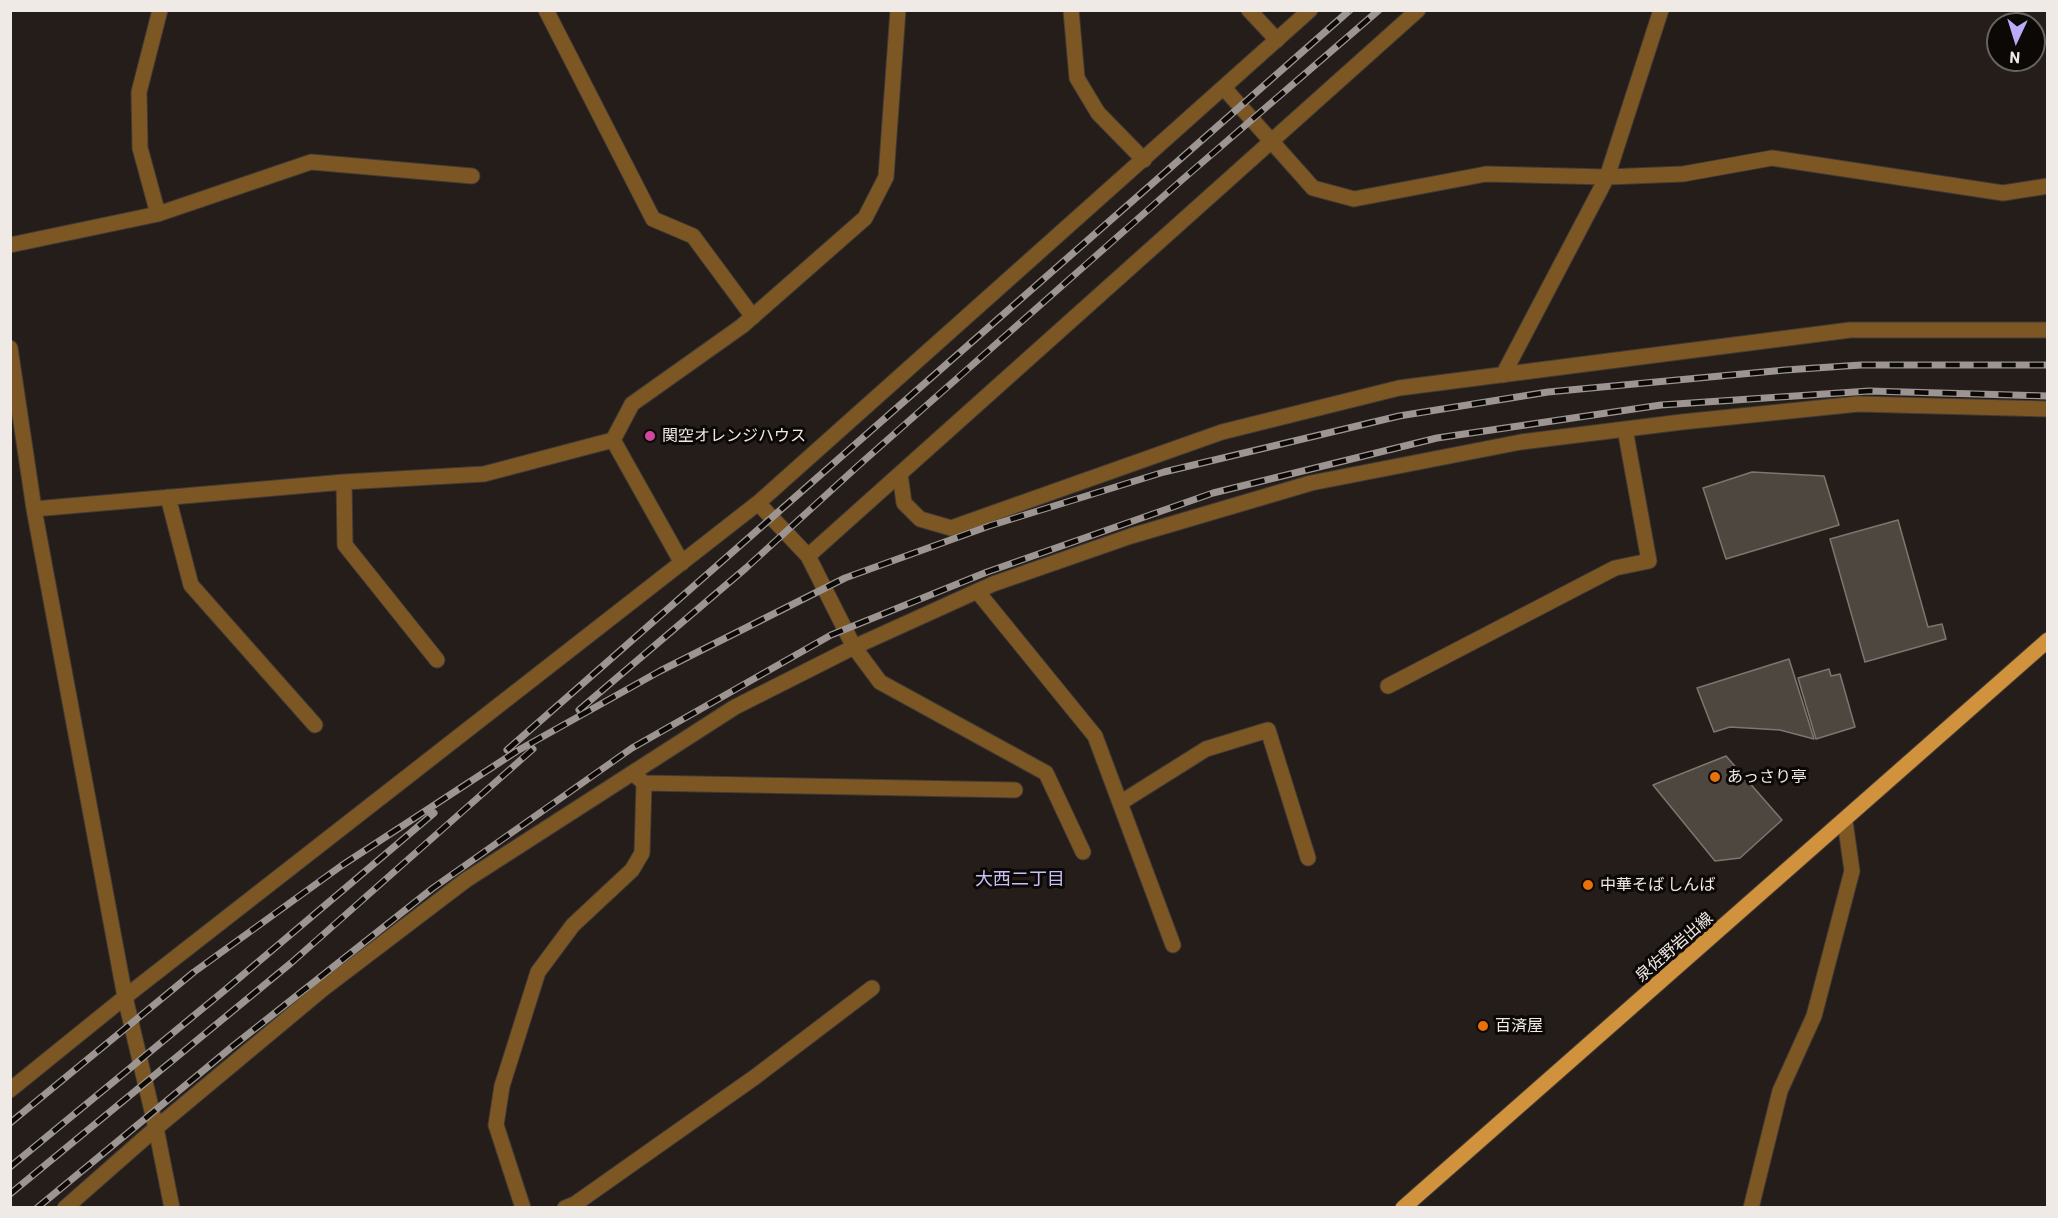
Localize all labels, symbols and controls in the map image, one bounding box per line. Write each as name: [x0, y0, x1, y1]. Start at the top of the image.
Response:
north arrow: [1986, 12, 2046, 72]
text: N: [2009, 49, 2021, 68]
place label: 関空オレンジハウス: [662, 426, 806, 446]
marker: 関空オレンジハウス: [643, 429, 657, 443]
place label: あっさり亭: [1727, 767, 1807, 787]
marker: あっさり亭: [1708, 770, 1722, 784]
district label: 大西二丁目: [975, 868, 1065, 890]
place label: 中華そば しんば: [1600, 875, 1715, 895]
marker: 中華そば しんば: [1581, 878, 1595, 892]
street label: 泉佐野岩出線: [1631, 908, 1717, 986]
place label: 百済屋: [1495, 1016, 1543, 1036]
marker: 百済屋: [1476, 1019, 1490, 1033]

